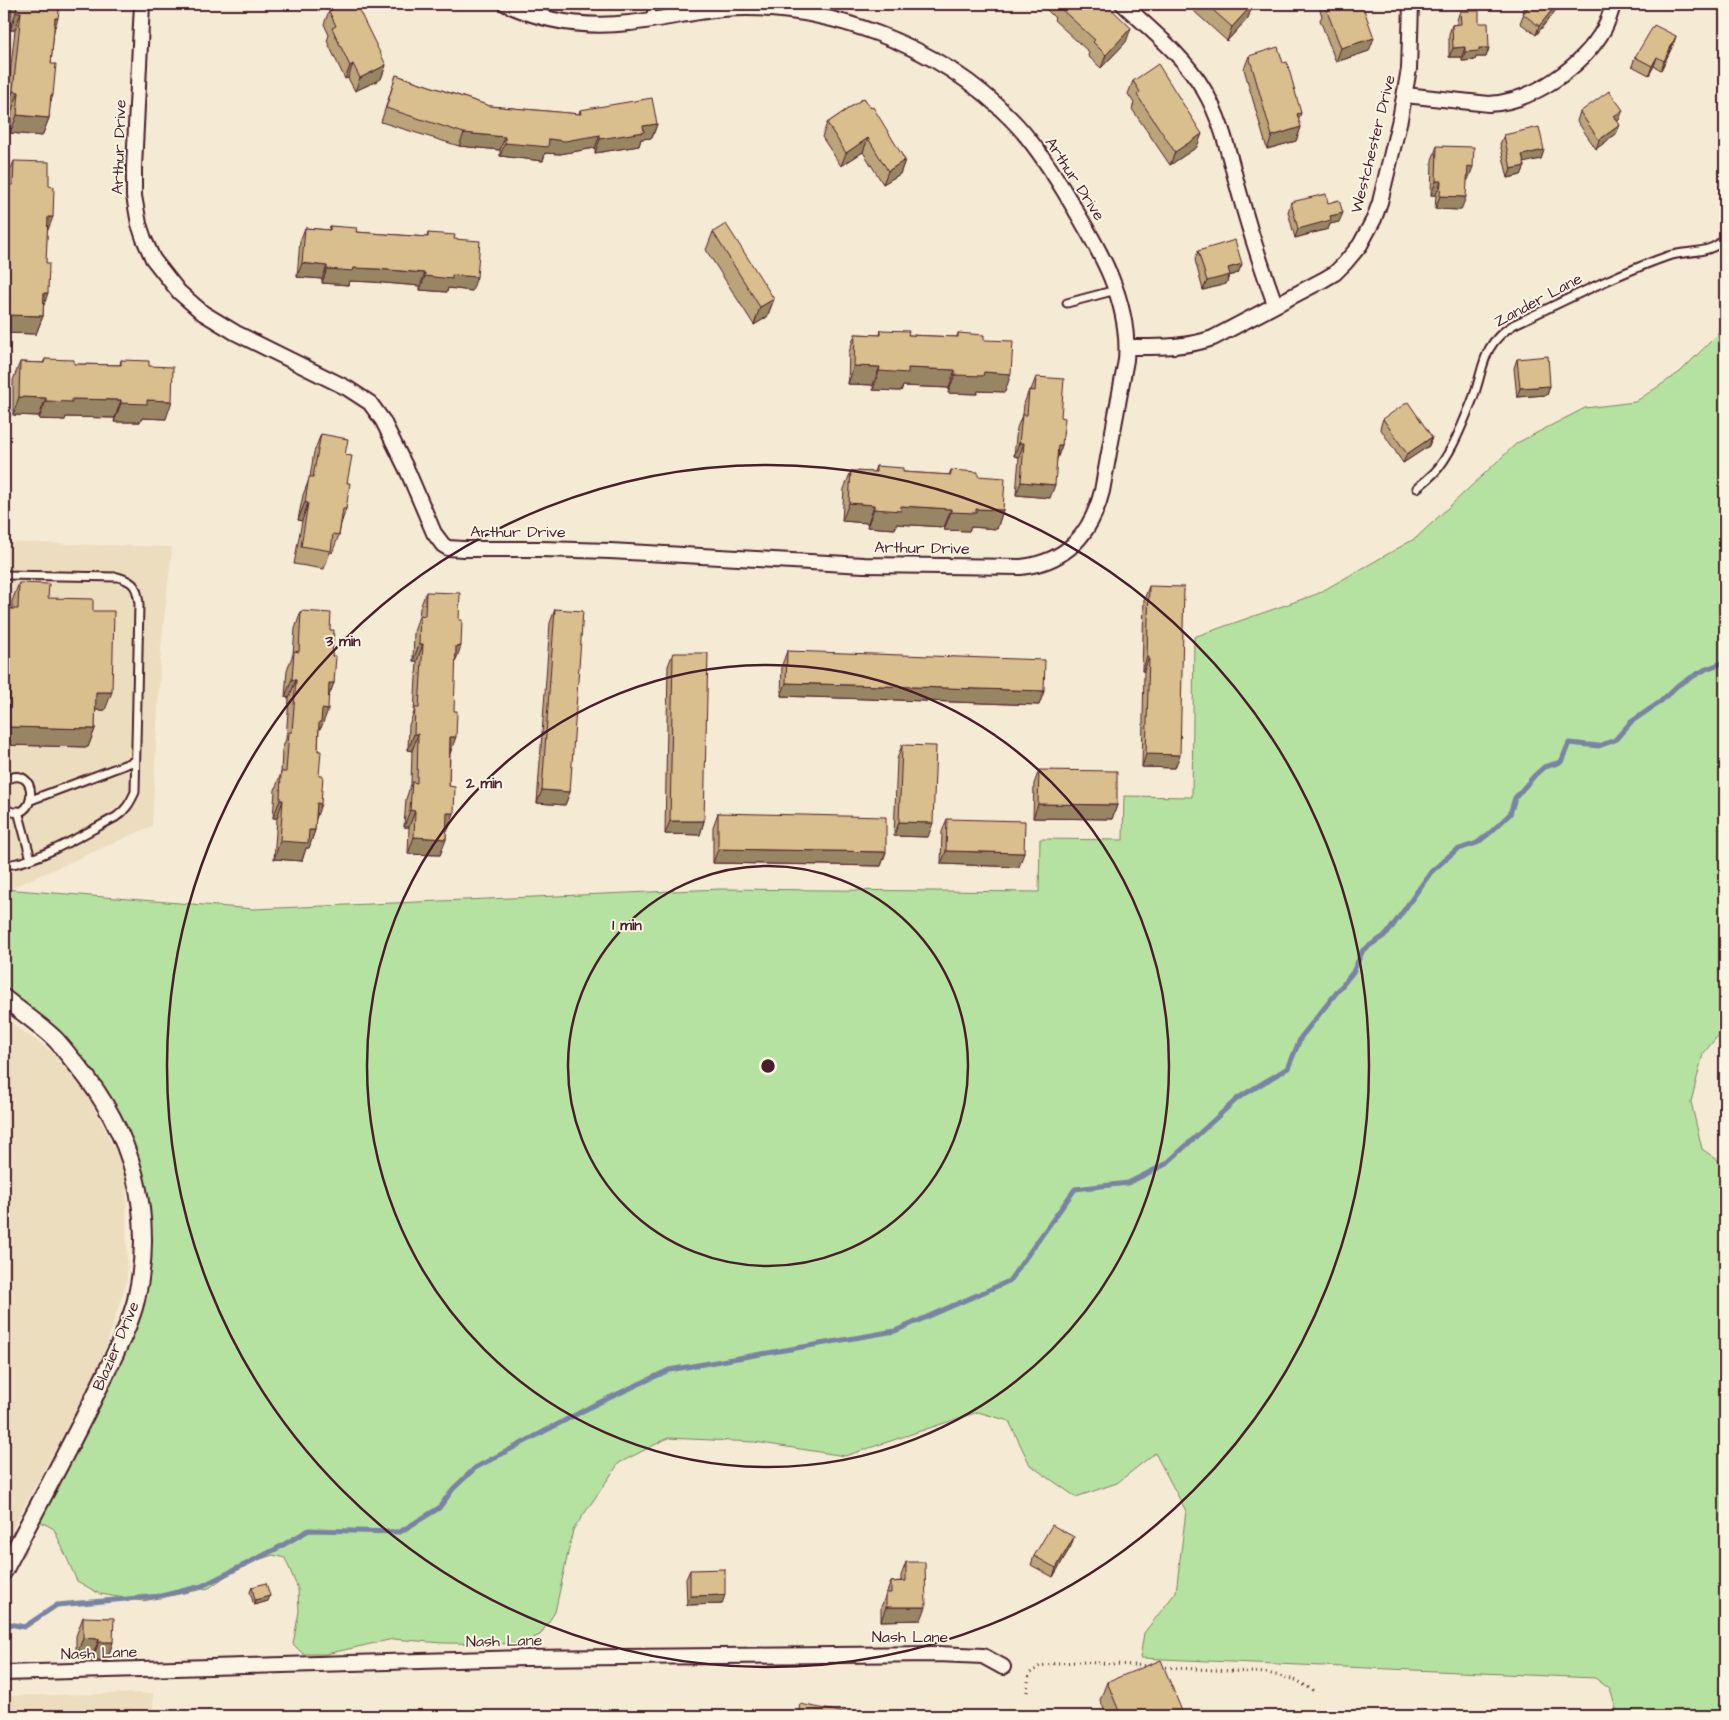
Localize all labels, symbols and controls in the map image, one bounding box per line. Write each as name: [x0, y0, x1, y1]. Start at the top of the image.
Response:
street label: Westchester Drive: [1345, 72, 1401, 215]
street label: Arthur Drive: [106, 99, 132, 195]
street label: Arthur Drive: [1040, 133, 1110, 225]
street label: Zander Lane: [1490, 267, 1586, 332]
street label: Arthur Drive: [470, 521, 566, 543]
street label: Arthur Drive: [874, 536, 970, 560]
text: 3 min: [324, 631, 361, 652]
text: 2 min: [465, 773, 503, 794]
text: 1 min: [612, 915, 642, 936]
centre of rings: [759, 1057, 777, 1075]
street label: Blazier Drive: [87, 1298, 145, 1394]
street label: Nash Lane: [872, 1626, 949, 1648]
street label: Nash Lane: [466, 1629, 543, 1653]
street label: Nash Lane: [60, 1641, 138, 1665]

